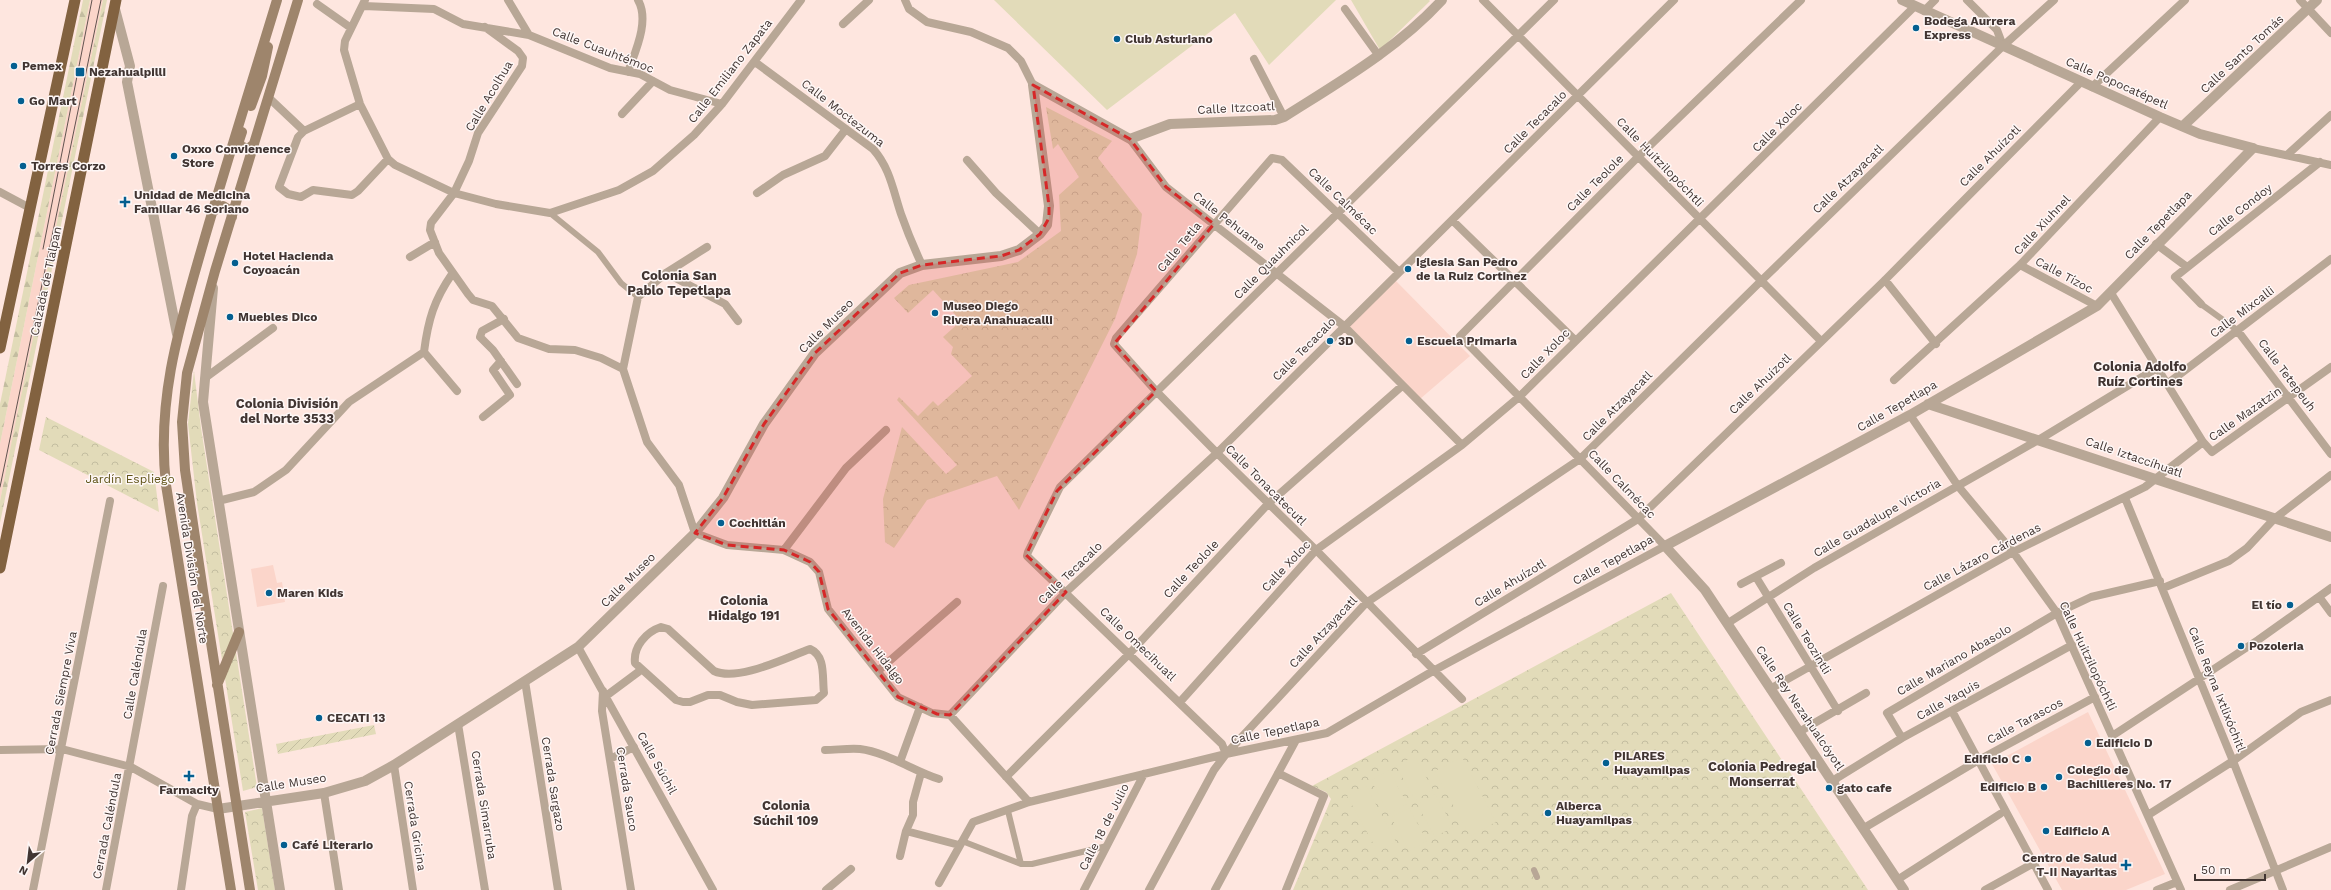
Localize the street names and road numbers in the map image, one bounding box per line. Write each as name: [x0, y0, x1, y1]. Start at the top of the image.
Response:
street label: Calle Santo Tomás: [2197, 12, 2287, 96]
street label: Calle Emiliano Zapata: [685, 16, 775, 126]
street label: Calle Cuauhtémoc: [550, 24, 656, 76]
street label: Calle Popocatépetl: [2064, 54, 2171, 112]
street label: Calle Acolhua: [462, 58, 516, 134]
street label: Calle Moctezuma: [799, 76, 887, 150]
street label: Calle Tecacalo: [1500, 87, 1570, 157]
street label: Calle Itzcoatl: [1197, 99, 1275, 117]
street label: Calle Xoloc: [1749, 99, 1805, 155]
street label: Calle Huitzilopóchtli: [1614, 114, 1706, 210]
street label: Calle Ahuízotl: [1956, 122, 2024, 190]
street label: Calle Atzayacatl: [1810, 141, 1887, 216]
street label: Calle Teolole: [1564, 152, 1626, 214]
street label: Calle Calmécac: [1306, 164, 1381, 238]
street label: Calle Condoy: [2205, 180, 2275, 239]
street label: Calle Tepetlapa: [2122, 188, 2194, 262]
street label: Calle Pehuame: [1190, 189, 1268, 253]
street label: Calle Xiuhnel: [2011, 192, 2073, 258]
street label: Calle Tetla: [1154, 219, 1204, 275]
street label: Calle Quauhnicol: [1231, 222, 1311, 302]
street label: Calzada de Tlalpan: [28, 225, 64, 337]
street label: Calle Tízoc: [2033, 254, 2096, 296]
street label: Calle Mixcalli: [2207, 283, 2277, 341]
street label: Calle Museo: [796, 296, 856, 356]
street label: Calle Tecacalo: [1269, 314, 1339, 384]
street label: Calle Xoloc: [1517, 326, 1573, 382]
street label: Calle Tetepeuh: [2255, 336, 2319, 414]
street label: Calle Ahuízotl: [1726, 351, 1794, 417]
street label: Calle Atzayacatl: [1579, 368, 1655, 444]
street label: Calle Tepetlapa: [1855, 377, 1940, 435]
street label: Calle Mazatzin: [2206, 384, 2284, 444]
street label: Calle Iztaccíhuatl: [2084, 434, 2185, 480]
street label: Calle Tonacatecutl: [1223, 442, 1310, 529]
street label: Calle Calmécac: [1585, 447, 1659, 522]
street label: Calle Guadalupe Victoria: [1811, 476, 1943, 560]
street label: Avenida División del Norte: [173, 491, 211, 645]
street label: Calle Lázaro Cárdenas: [1921, 520, 2043, 594]
street label: Calle Tepetlapa: [1570, 532, 1656, 588]
street label: Calle Teolole: [1160, 537, 1222, 601]
street label: Calle Xoloc: [1259, 537, 1313, 594]
street label: Calle Tecacalo: [1035, 539, 1105, 607]
street label: Calle Museo: [598, 550, 658, 610]
street label: Calle Ahuízotl: [1472, 556, 1549, 610]
street label: Calle Atzayacatl: [1286, 593, 1360, 671]
street label: Calle Teozintli: [1780, 599, 1834, 677]
street label: Calle Huitzilopóchtli: [2057, 599, 2119, 713]
street label: Calle Omecihuatl: [1097, 604, 1179, 684]
street label: Avenida Hidalgo: [839, 605, 907, 687]
street label: Calle Mariano Abasolo: [1894, 621, 2014, 699]
street label: Calle Reyna Ixtlixóchitl: [2186, 625, 2249, 754]
street label: Calle Caléndula: [120, 627, 150, 720]
street label: Cerrada Siempre Viva: [42, 630, 80, 756]
street label: Calle Rey Nezahualcóyotl: [1753, 643, 1847, 773]
street label: Calle Yaquis: [1914, 677, 1982, 723]
street label: Calle Tarascos: [1985, 695, 2065, 747]
street label: Calle Tepetlapa: [1230, 715, 1321, 747]
street label: Calle Súchil: [634, 729, 680, 797]
street label: Cerrada Sargazo: [539, 736, 567, 832]
street label: Cerrada Sauco: [613, 746, 641, 832]
street label: Cerrada Simarruba: [468, 749, 500, 861]
street label: Cerrada Caléndula: [90, 771, 124, 880]
street label: Calle Museo: [255, 771, 327, 795]
street label: Cerrada Gricina: [401, 780, 429, 872]
street label: Calle 18 de Julio: [1076, 781, 1132, 873]

